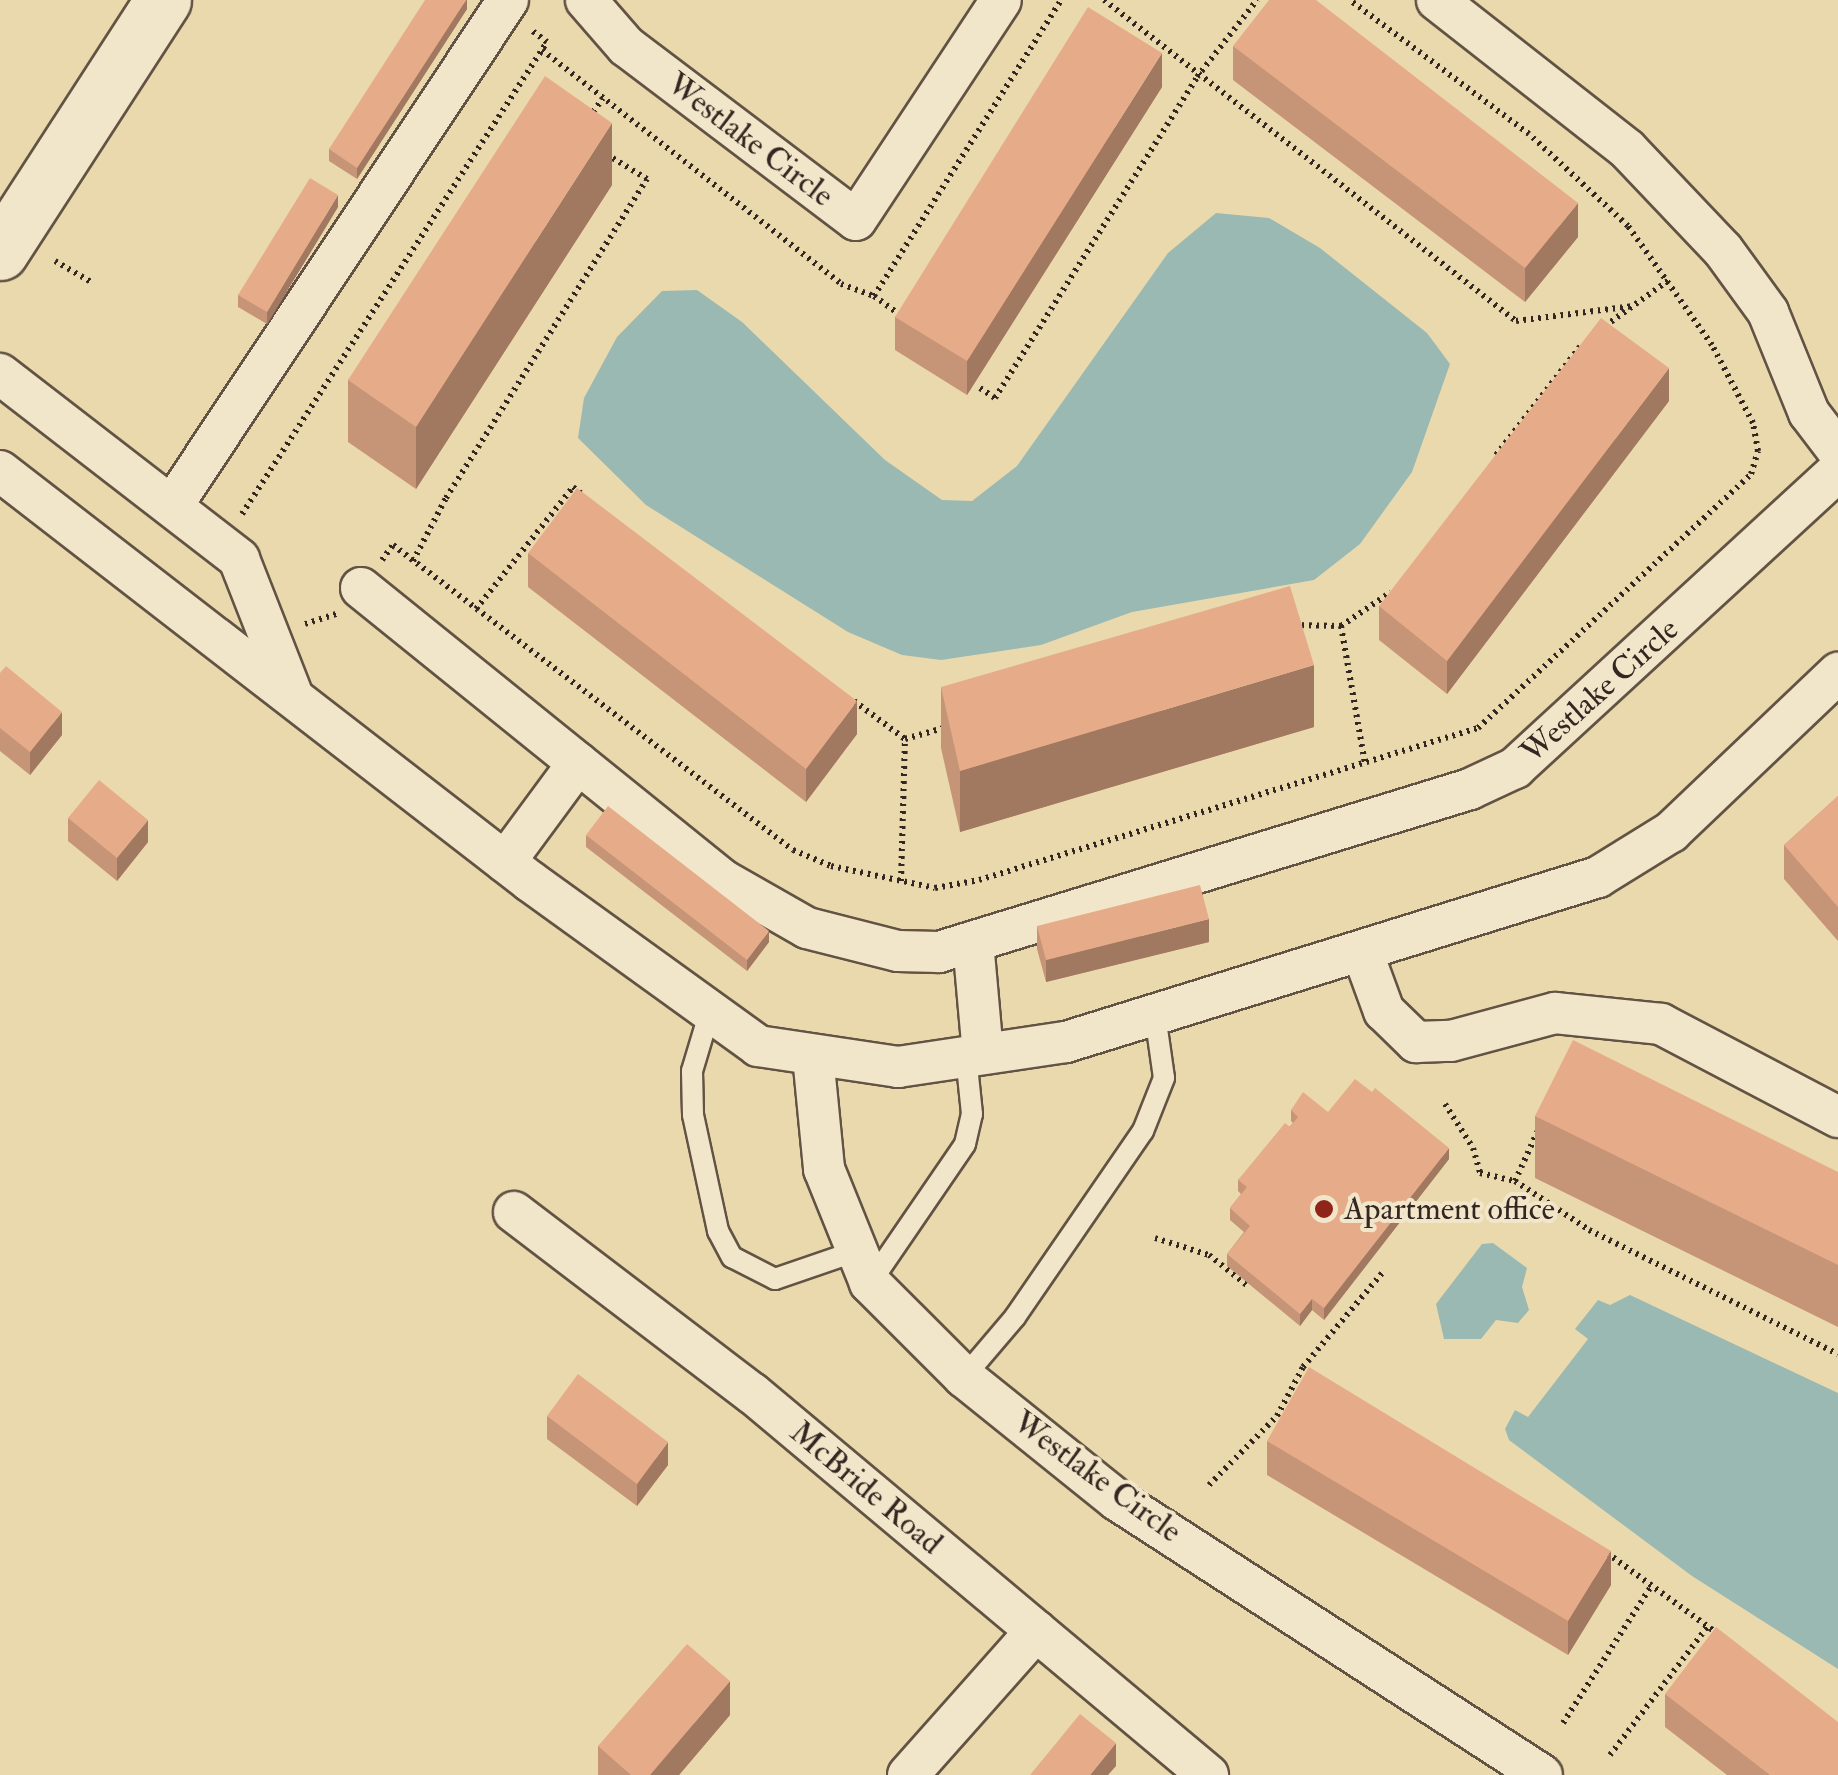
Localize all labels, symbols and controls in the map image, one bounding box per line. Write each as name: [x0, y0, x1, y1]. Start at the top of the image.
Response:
street label: Westlake Circle: [659, 65, 841, 215]
street label: Westlake Circle: [1513, 610, 1687, 772]
place label: Apartment office: [1344, 1190, 1555, 1228]
marker: Apartment office: [1313, 1198, 1335, 1220]
street label: Westlake Circle: [1005, 1403, 1189, 1551]
street label: McBride Road: [782, 1413, 950, 1563]

